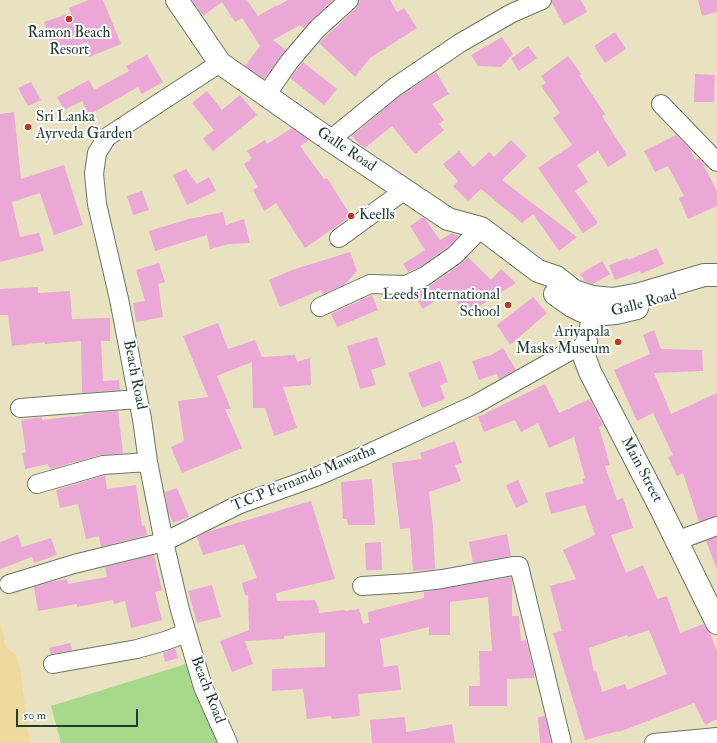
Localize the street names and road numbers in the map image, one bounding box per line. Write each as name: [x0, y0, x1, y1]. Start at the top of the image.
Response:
street label: Galle Road: [313, 124, 379, 176]
street label: Galle Road: [609, 287, 679, 321]
street label: Beach Road: [118, 339, 150, 411]
street label: Main Street: [616, 434, 666, 506]
street label: T.C.P Fernando Mawatha: [229, 442, 379, 516]
street label: Beach Road: [186, 654, 228, 726]

